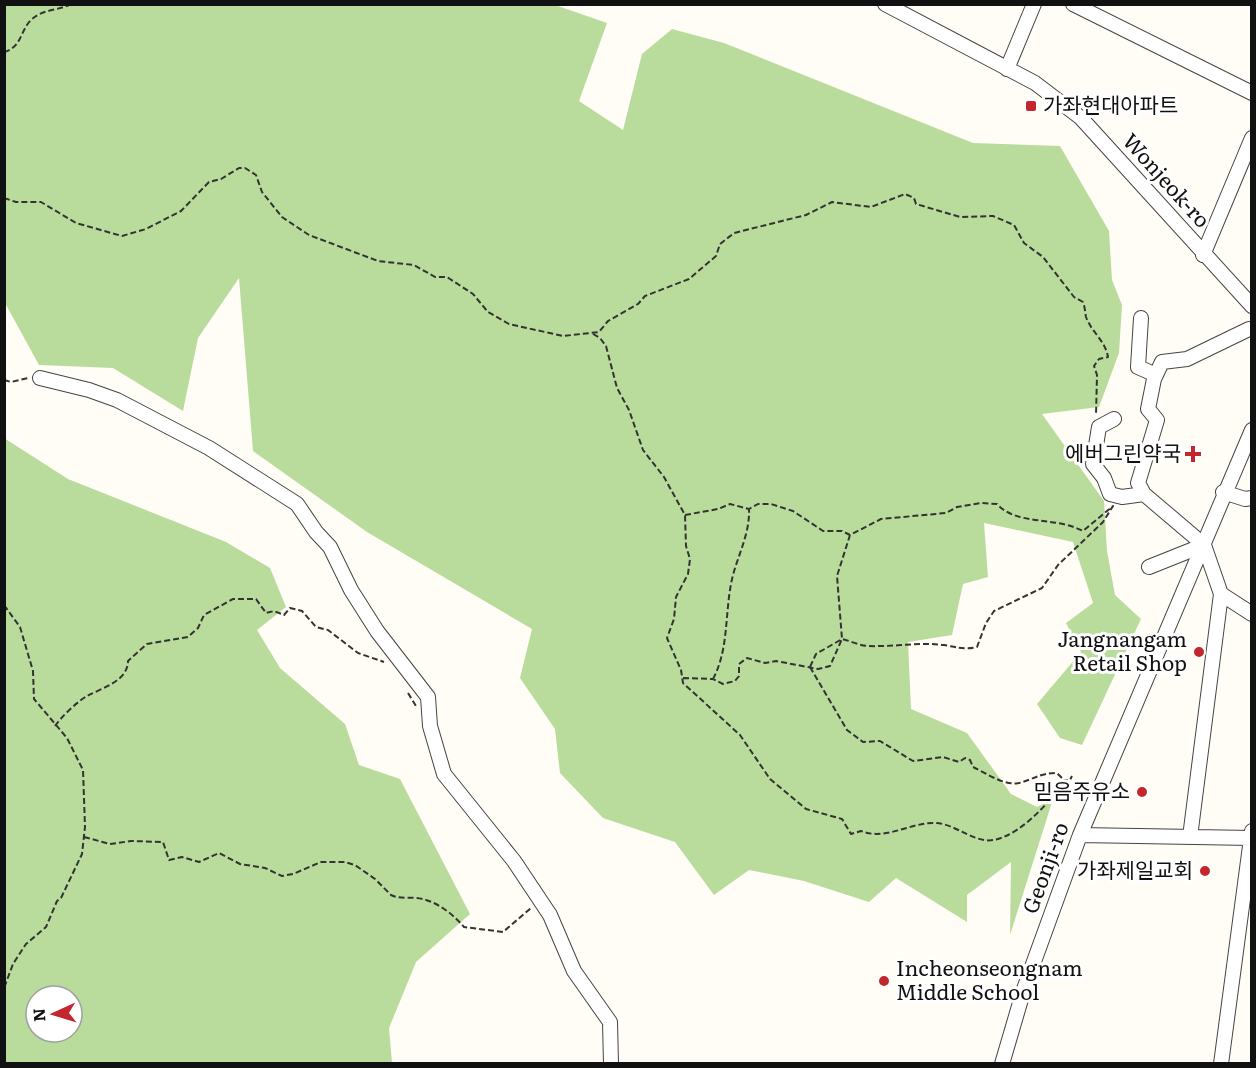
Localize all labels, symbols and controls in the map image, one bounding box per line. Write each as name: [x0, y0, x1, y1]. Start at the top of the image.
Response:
place label: 가좌현대아파트: [1043, 88, 1178, 119]
marker: 가좌현대아파트: [1024, 99, 1038, 113]
street label: Wonjeok-ro: [1117, 125, 1219, 234]
place label: 에버그린약국: [1065, 436, 1181, 467]
marker: 에버그린약국: [1186, 447, 1200, 461]
place label: Jangnangam Retail Shop: [1058, 622, 1187, 677]
marker: Jangnangam Retail Shop: [1192, 645, 1206, 659]
place label: 믿음주유소: [1033, 774, 1130, 805]
marker: 믿음주유소: [1135, 785, 1149, 799]
street label: Geonji-ro: [1013, 817, 1075, 917]
place label: 가좌제일교회: [1077, 853, 1193, 884]
marker: 가좌제일교회: [1198, 864, 1212, 878]
place label: Incheonseongnam Middle School: [896, 951, 1083, 1006]
marker: Incheonseongnam Middle School: [877, 974, 891, 988]
north arrow: [24, 984, 84, 1044]
text: N: [26, 1008, 50, 1023]

